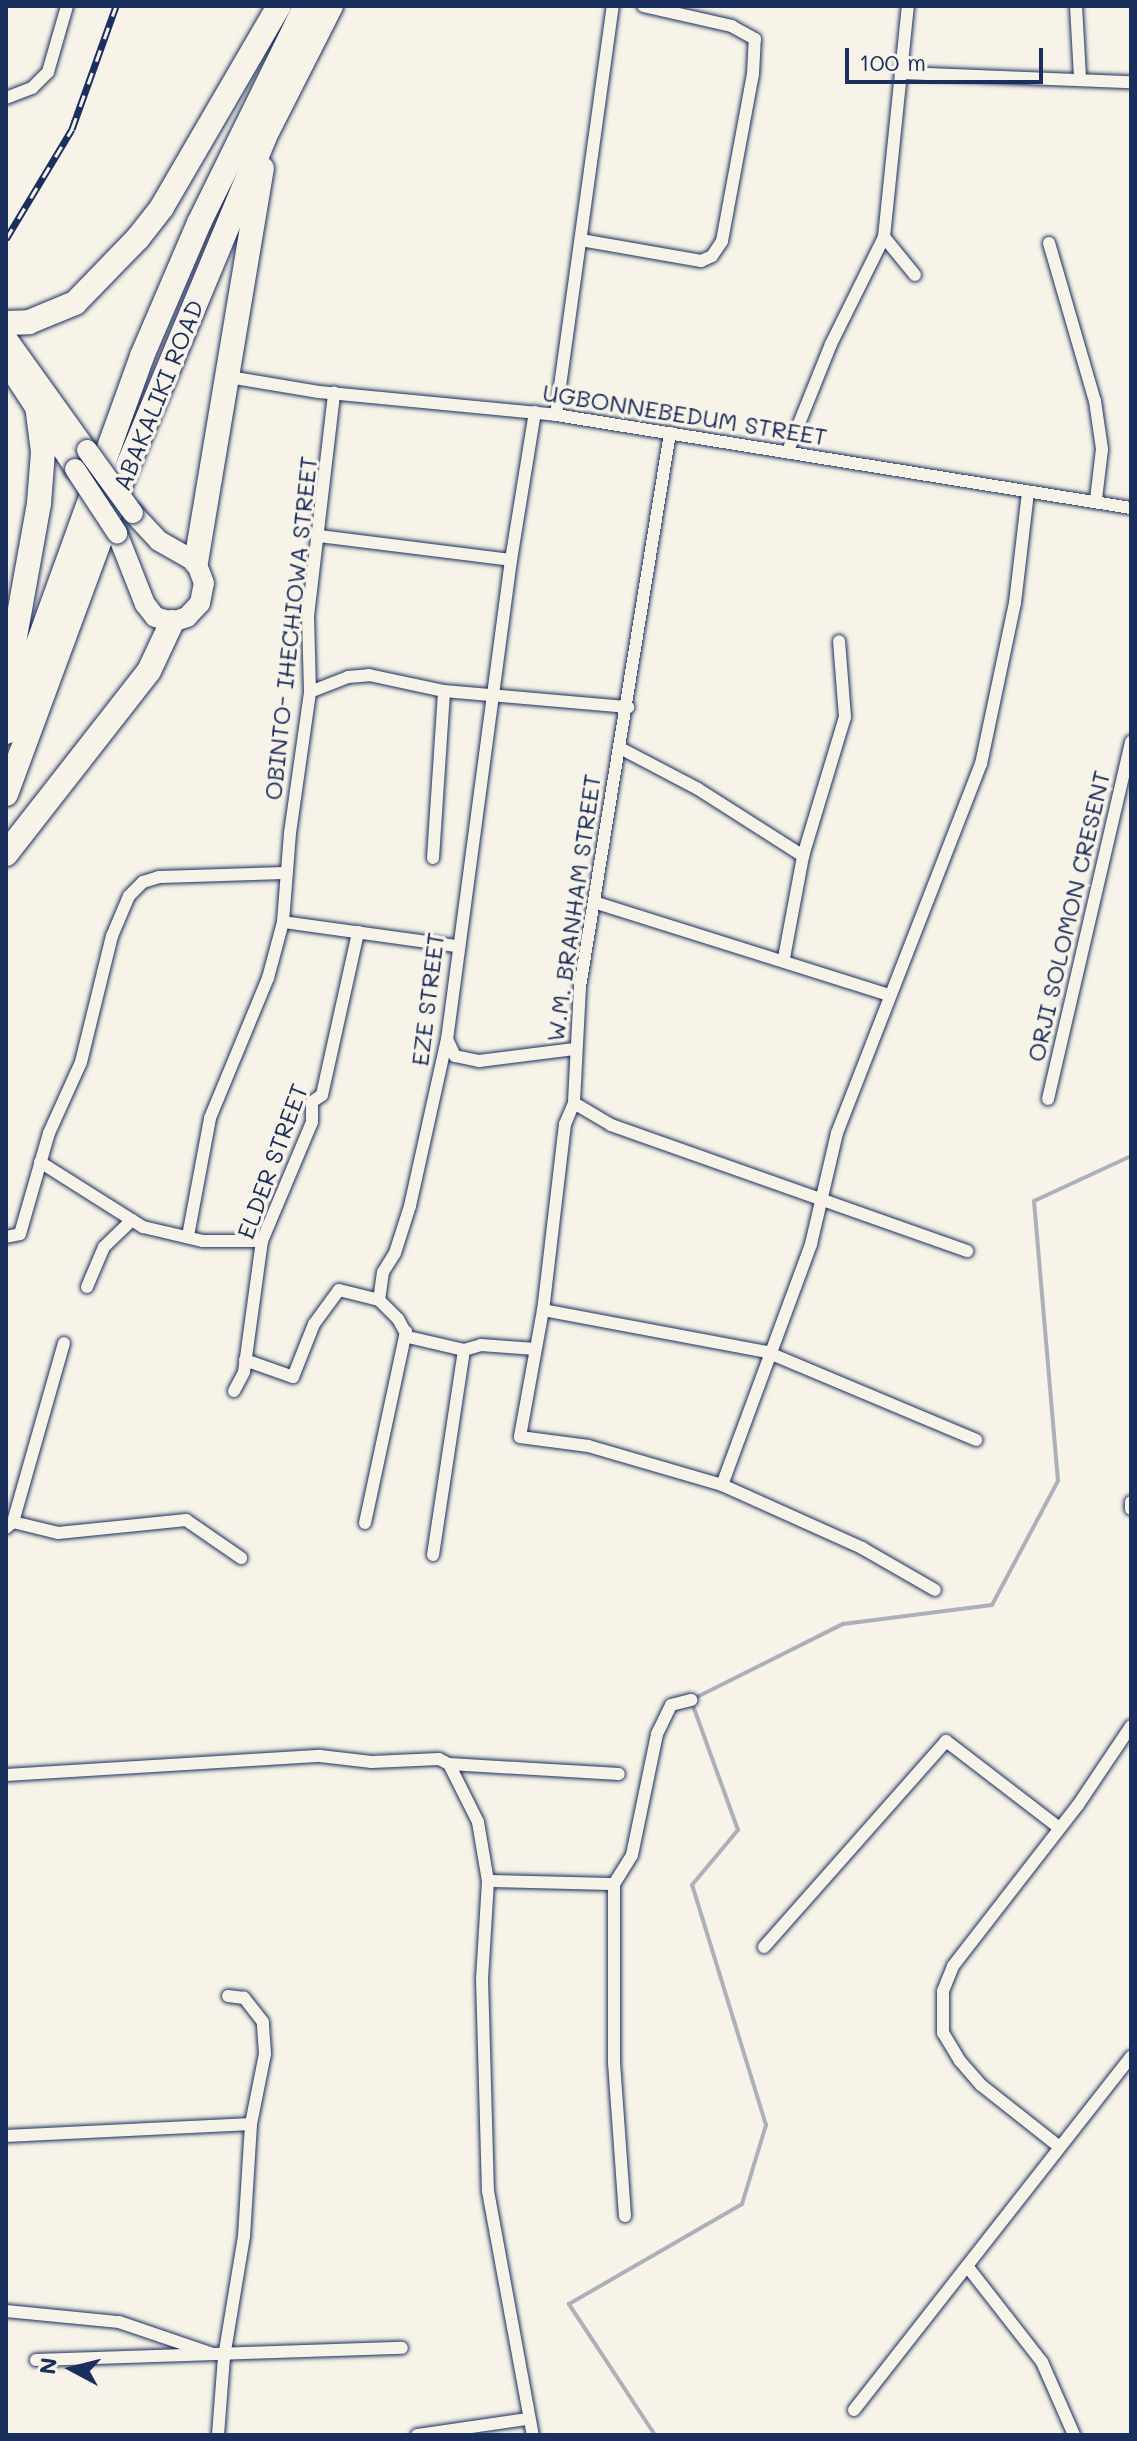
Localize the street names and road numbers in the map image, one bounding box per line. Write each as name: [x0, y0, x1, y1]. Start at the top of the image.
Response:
street label: ABAKALIKI ROAD: [107, 296, 209, 494]
street label: UGBONNEBEDUM STREET: [541, 377, 829, 451]
street label: OBINTO- IHECHIOWA STREET: [258, 454, 322, 802]
street label: ORJI SOLOMON CRESENT: [1020, 768, 1116, 1064]
street label: W.M. BRANHAM STREET: [540, 772, 606, 1044]
street label: EZE STREET: [405, 931, 449, 1067]
street label: ELDER STREET: [231, 1080, 313, 1242]

